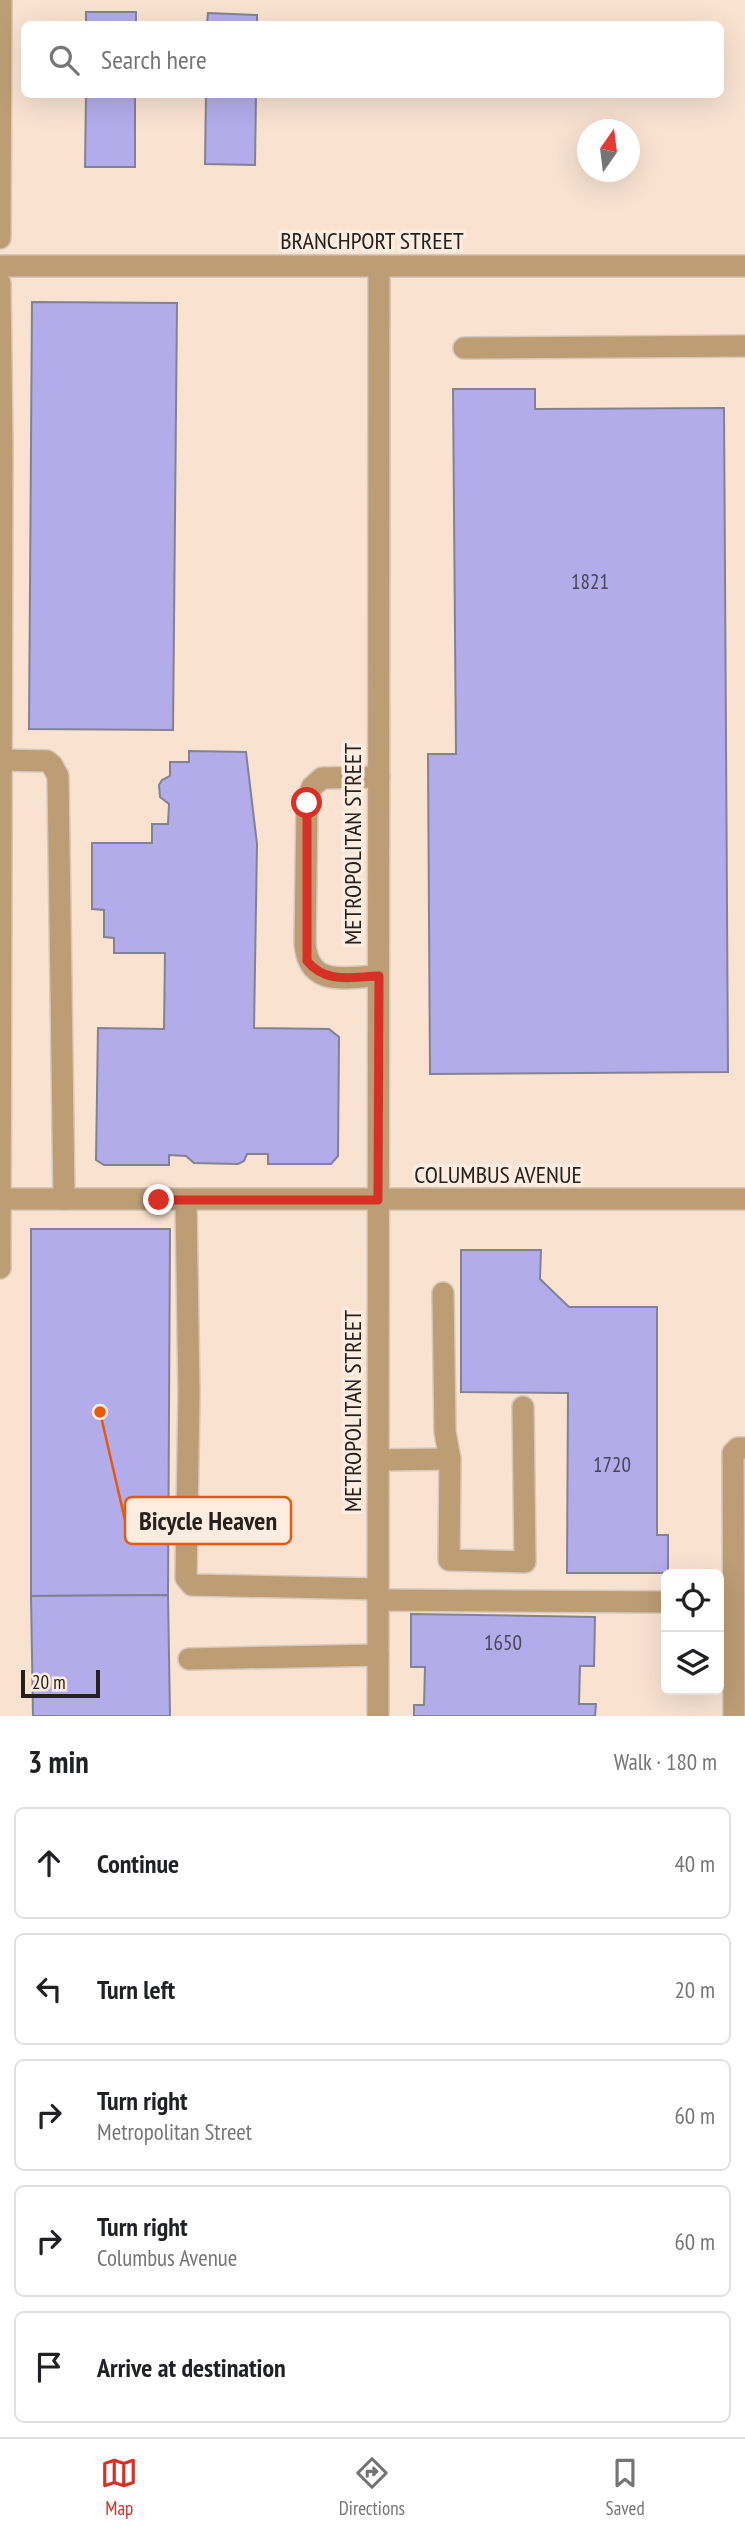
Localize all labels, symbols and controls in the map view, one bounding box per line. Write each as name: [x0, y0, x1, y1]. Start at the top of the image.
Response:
search box: [21, 21, 724, 98]
icon: search: [45, 41, 83, 79]
text: Search here: [101, 43, 207, 76]
north arrow: [577, 119, 640, 182]
street label: BRANCHPORT STREET: [280, 225, 464, 256]
house number: 1821: [571, 568, 609, 595]
street label: METROPOLITAN STREET: [337, 743, 368, 945]
route start: [291, 787, 322, 818]
street label: COLUMBUS AVENUE: [414, 1159, 582, 1190]
route end: [143, 1184, 174, 1215]
street label: METROPOLITAN STREET: [337, 1310, 368, 1512]
house number: 1720: [593, 1451, 631, 1478]
callout: Bicycle Heaven: [125, 1497, 291, 1544]
text: Bicycle Heaven: [139, 1504, 277, 1537]
map controls: [661, 1569, 724, 1695]
button: locate: [661, 1569, 724, 1632]
house number: 1650: [484, 1629, 522, 1656]
button: layers: [661, 1632, 724, 1695]
scale bar: [21, 1667, 100, 1699]
text: 20 m: [32, 1670, 66, 1694]
text: 3 min: [28, 1742, 89, 1781]
text: Walk · 180 m: [614, 1747, 717, 1776]
icon: ahead: [30, 1844, 68, 1882]
text: Continue: [97, 1847, 179, 1880]
text: 40 m: [674, 1849, 715, 1878]
icon: left: [30, 1970, 68, 2008]
text: Turn left: [97, 1973, 175, 2006]
text: 20 m: [674, 1975, 715, 2004]
text: Turn right: [97, 2084, 188, 2117]
icon: right: [30, 2096, 68, 2134]
text: 60 m: [674, 2101, 715, 2130]
text: Metropolitan Street: [97, 2117, 252, 2146]
text: Turn right: [97, 2210, 188, 2243]
icon: right: [30, 2222, 68, 2260]
text: 60 m: [674, 2227, 715, 2256]
text: Columbus Avenue: [97, 2243, 237, 2272]
icon: arrive: [30, 2348, 68, 2386]
text: Arrive at destination: [97, 2351, 286, 2384]
tab: Map: [100, 2454, 138, 2520]
tab: Directions: [339, 2454, 405, 2520]
tab: Saved: [606, 2454, 645, 2520]

